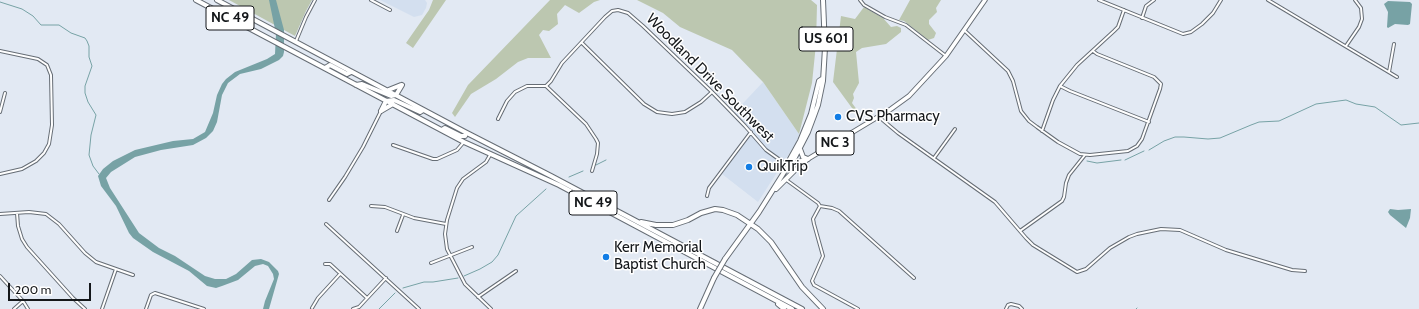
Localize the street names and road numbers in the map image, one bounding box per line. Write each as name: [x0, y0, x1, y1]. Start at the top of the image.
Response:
road number: NC 49: [206, 6, 254, 30]
street label: Woodland Drive Southwest: [642, 10, 778, 146]
road number: US 601: [799, 27, 853, 51]
road number: NC 3: [816, 131, 854, 155]
road number: NC 49: [569, 191, 617, 215]

